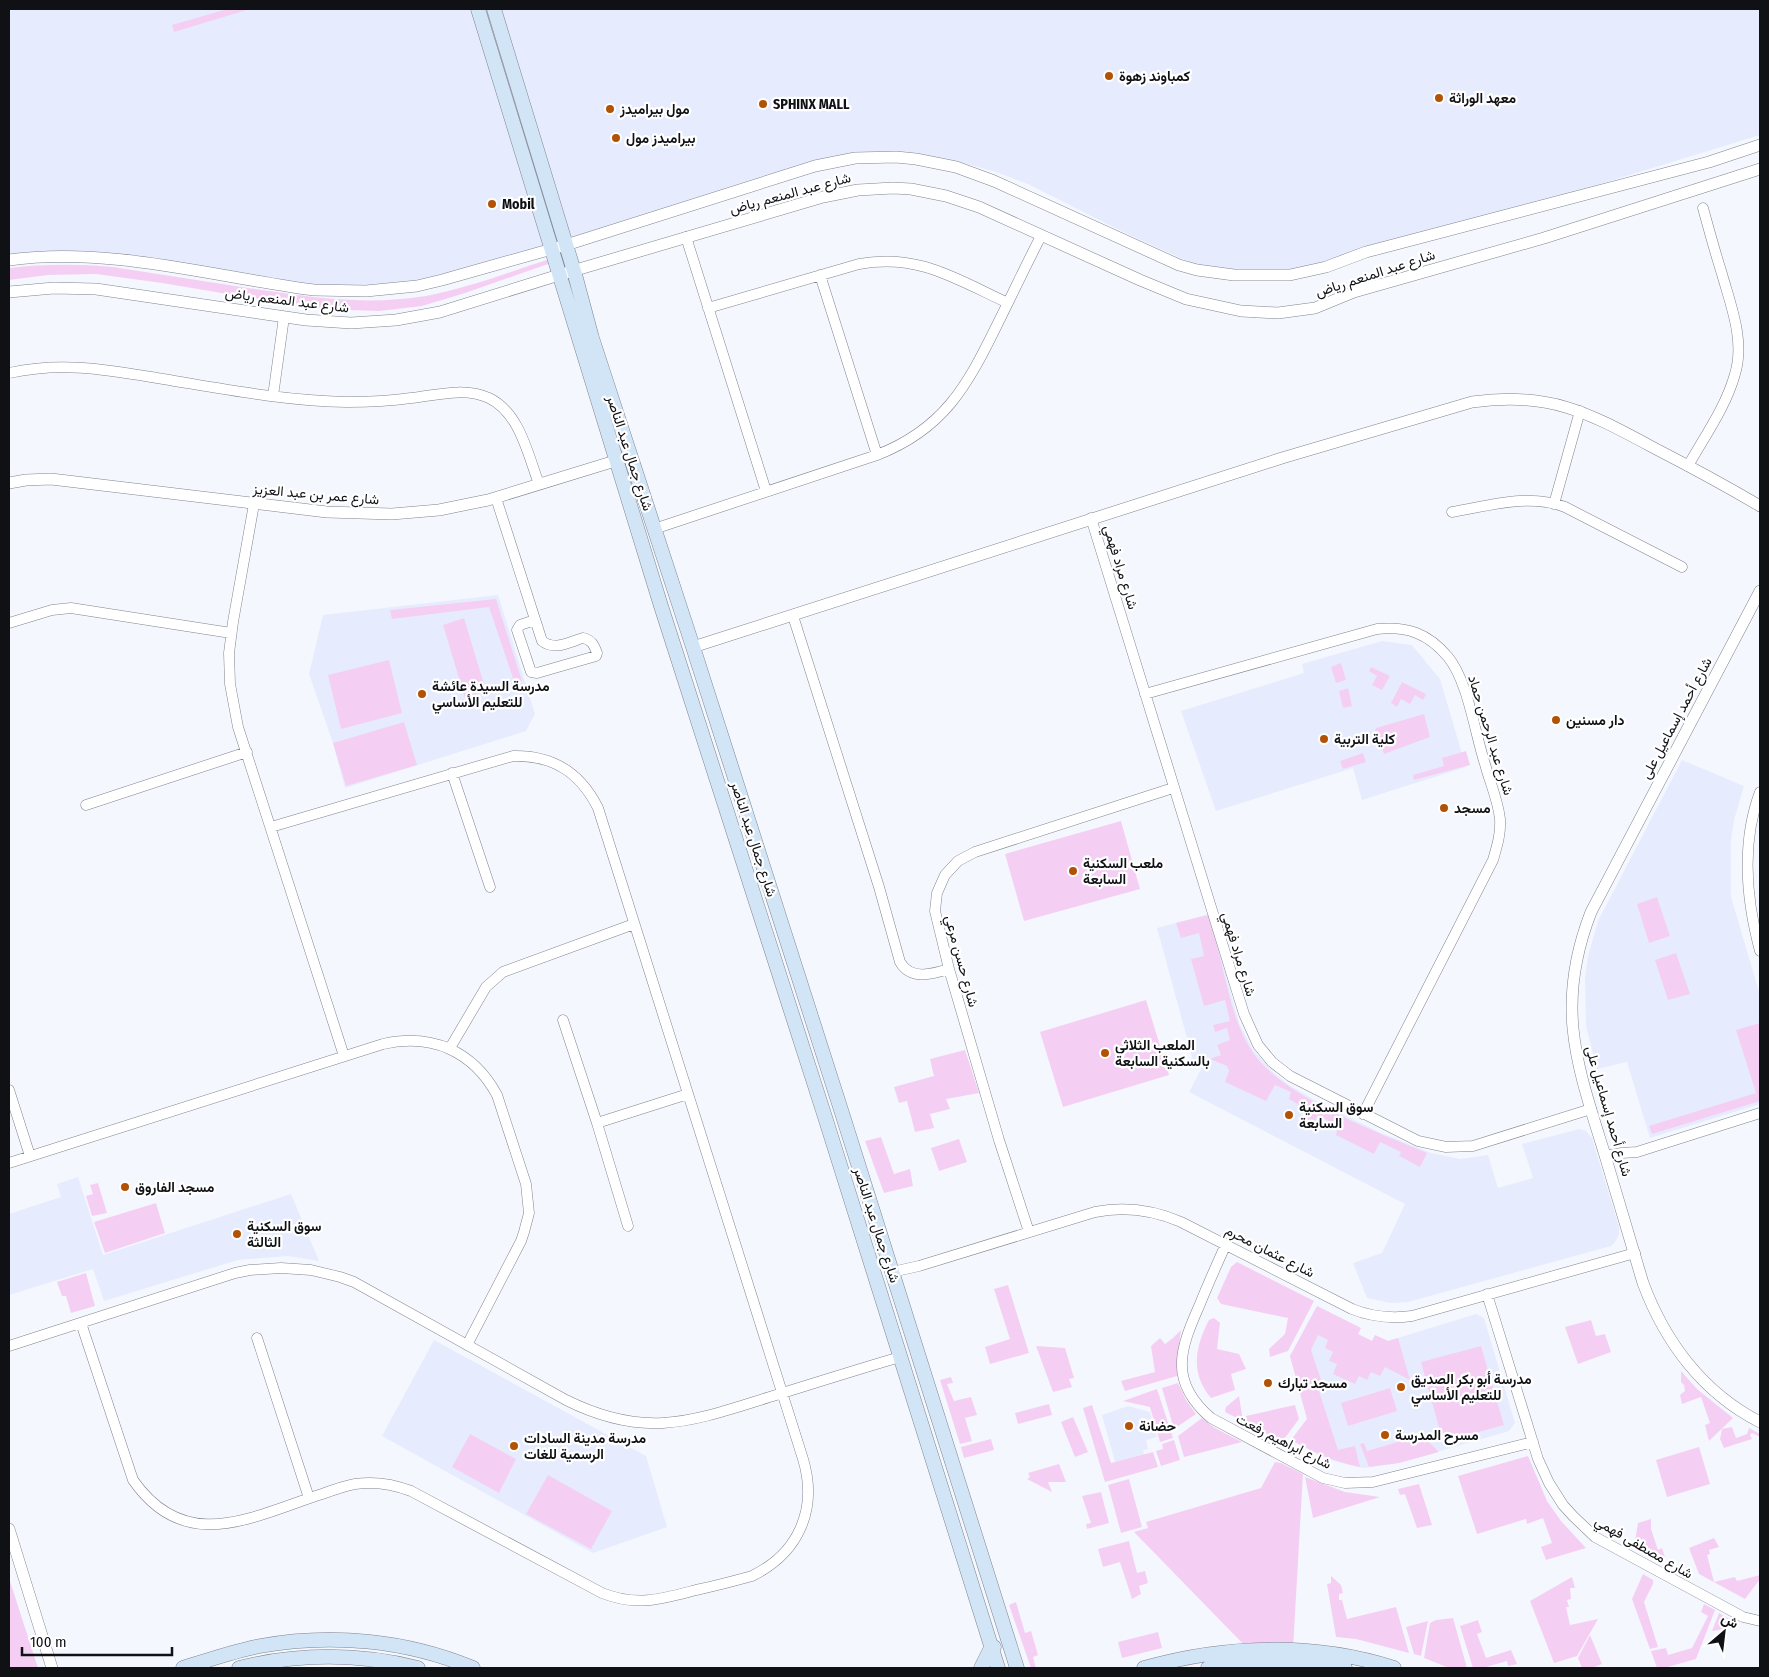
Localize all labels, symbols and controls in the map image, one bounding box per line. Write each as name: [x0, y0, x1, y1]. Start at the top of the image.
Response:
place label: كمباوند زهوة: [1119, 68, 1190, 85]
marker: كمباوند زهوة: [1103, 70, 1115, 82]
place label: معهد الوراثة: [1449, 90, 1517, 107]
marker: معهد الوراثة: [1433, 92, 1445, 104]
place label: SPHINX MALL: [773, 96, 850, 113]
marker: SPHINX MALL: [757, 98, 769, 110]
place label: مول بيراميدز: [619, 101, 690, 118]
marker: مول بيراميدز: [604, 103, 616, 115]
place label: بيراميدز مول: [626, 130, 696, 147]
marker: بيراميدز مول: [610, 132, 622, 144]
street label: شارع عبد المنعم رياض: [728, 169, 853, 220]
place label: Mobil: [502, 196, 535, 213]
marker: Mobil: [486, 198, 498, 210]
street label: شارع عبد المنعم رياض: [1313, 246, 1438, 303]
street label: شارع عبد المنعم رياض: [224, 284, 350, 319]
street label: شارع جمال عبد الناصر: [601, 392, 656, 514]
street label: شارع عمر بن عبد العزيز: [251, 480, 380, 510]
street label: شارع مراد فهمي: [1097, 523, 1141, 612]
street label: شارع أحمد إسماعيل على: [1637, 655, 1717, 783]
street label: شارع عبد الرحمن حماد: [1462, 673, 1517, 798]
place label: مدرسة السيدة عائشة للتعليم الأساسي: [432, 678, 550, 714]
marker: مدرسة السيدة عائشة للتعليم الأساسي: [416, 688, 428, 700]
place label: دار مسنين: [1566, 712, 1625, 729]
marker: دار مسنين: [1550, 714, 1562, 726]
place label: كلية التربية: [1334, 731, 1395, 748]
marker: كلية التربية: [1318, 733, 1330, 745]
street label: شارع جمال عبد الناصر: [725, 778, 780, 900]
place label: مسجد: [1454, 800, 1491, 817]
marker: مسجد: [1438, 802, 1450, 814]
place label: ملعب السكنية السابعة: [1083, 855, 1164, 888]
marker: ملعب السكنية السابعة: [1067, 865, 1079, 877]
street label: شارع مراد فهمي: [1215, 910, 1259, 999]
street label: شارع حسن مرعي: [938, 913, 982, 1010]
place label: الملعب الثلاثي بالسكنية السابعة: [1115, 1037, 1210, 1070]
street label: شارع أحمد إسماعيل على: [1580, 1044, 1635, 1179]
marker: الملعب الثلاثي بالسكنية السابعة: [1099, 1047, 1111, 1059]
place label: سوق السكنية السابعة: [1299, 1099, 1373, 1132]
marker: سوق السكنية السابعة: [1283, 1109, 1295, 1121]
street label: شارع جمال عبد الناصر: [848, 1164, 903, 1286]
place label: مسجد الفاروق: [135, 1179, 215, 1196]
marker: مسجد الفاروق: [119, 1181, 131, 1193]
place label: سوق السكنية الثالثة: [247, 1218, 321, 1251]
street label: شارع عثمان محرم: [1221, 1222, 1317, 1283]
marker: سوق السكنية الثالثة: [231, 1228, 243, 1240]
place label: مدرسة أبو بكر الصديق للتعليم الأساسي: [1411, 1371, 1532, 1407]
place label: مسجد تبارك: [1278, 1375, 1348, 1392]
marker: مسجد تبارك: [1262, 1377, 1274, 1389]
marker: مدرسة أبو بكر الصديق للتعليم الأساسي: [1395, 1381, 1407, 1393]
street label: شارع ابراهيم رفعت: [1232, 1410, 1334, 1475]
place label: حضانة: [1139, 1418, 1176, 1435]
marker: حضانة: [1123, 1420, 1135, 1432]
place label: مسرح المدرسة: [1395, 1427, 1479, 1445]
marker: مسرح المدرسة: [1379, 1429, 1391, 1441]
place label: مدرسة مدينة السادات الرسمية للغات: [524, 1430, 646, 1463]
marker: مدرسة مدينة السادات الرسمية للغات: [508, 1440, 520, 1452]
street label: شارع مصطفى فهمي: [1590, 1512, 1696, 1585]
north arrow: [1699, 1607, 1749, 1657]
text: ش: [1718, 1610, 1741, 1632]
scale bar: [22, 1624, 172, 1656]
text: 100 m: [30, 1633, 67, 1651]

